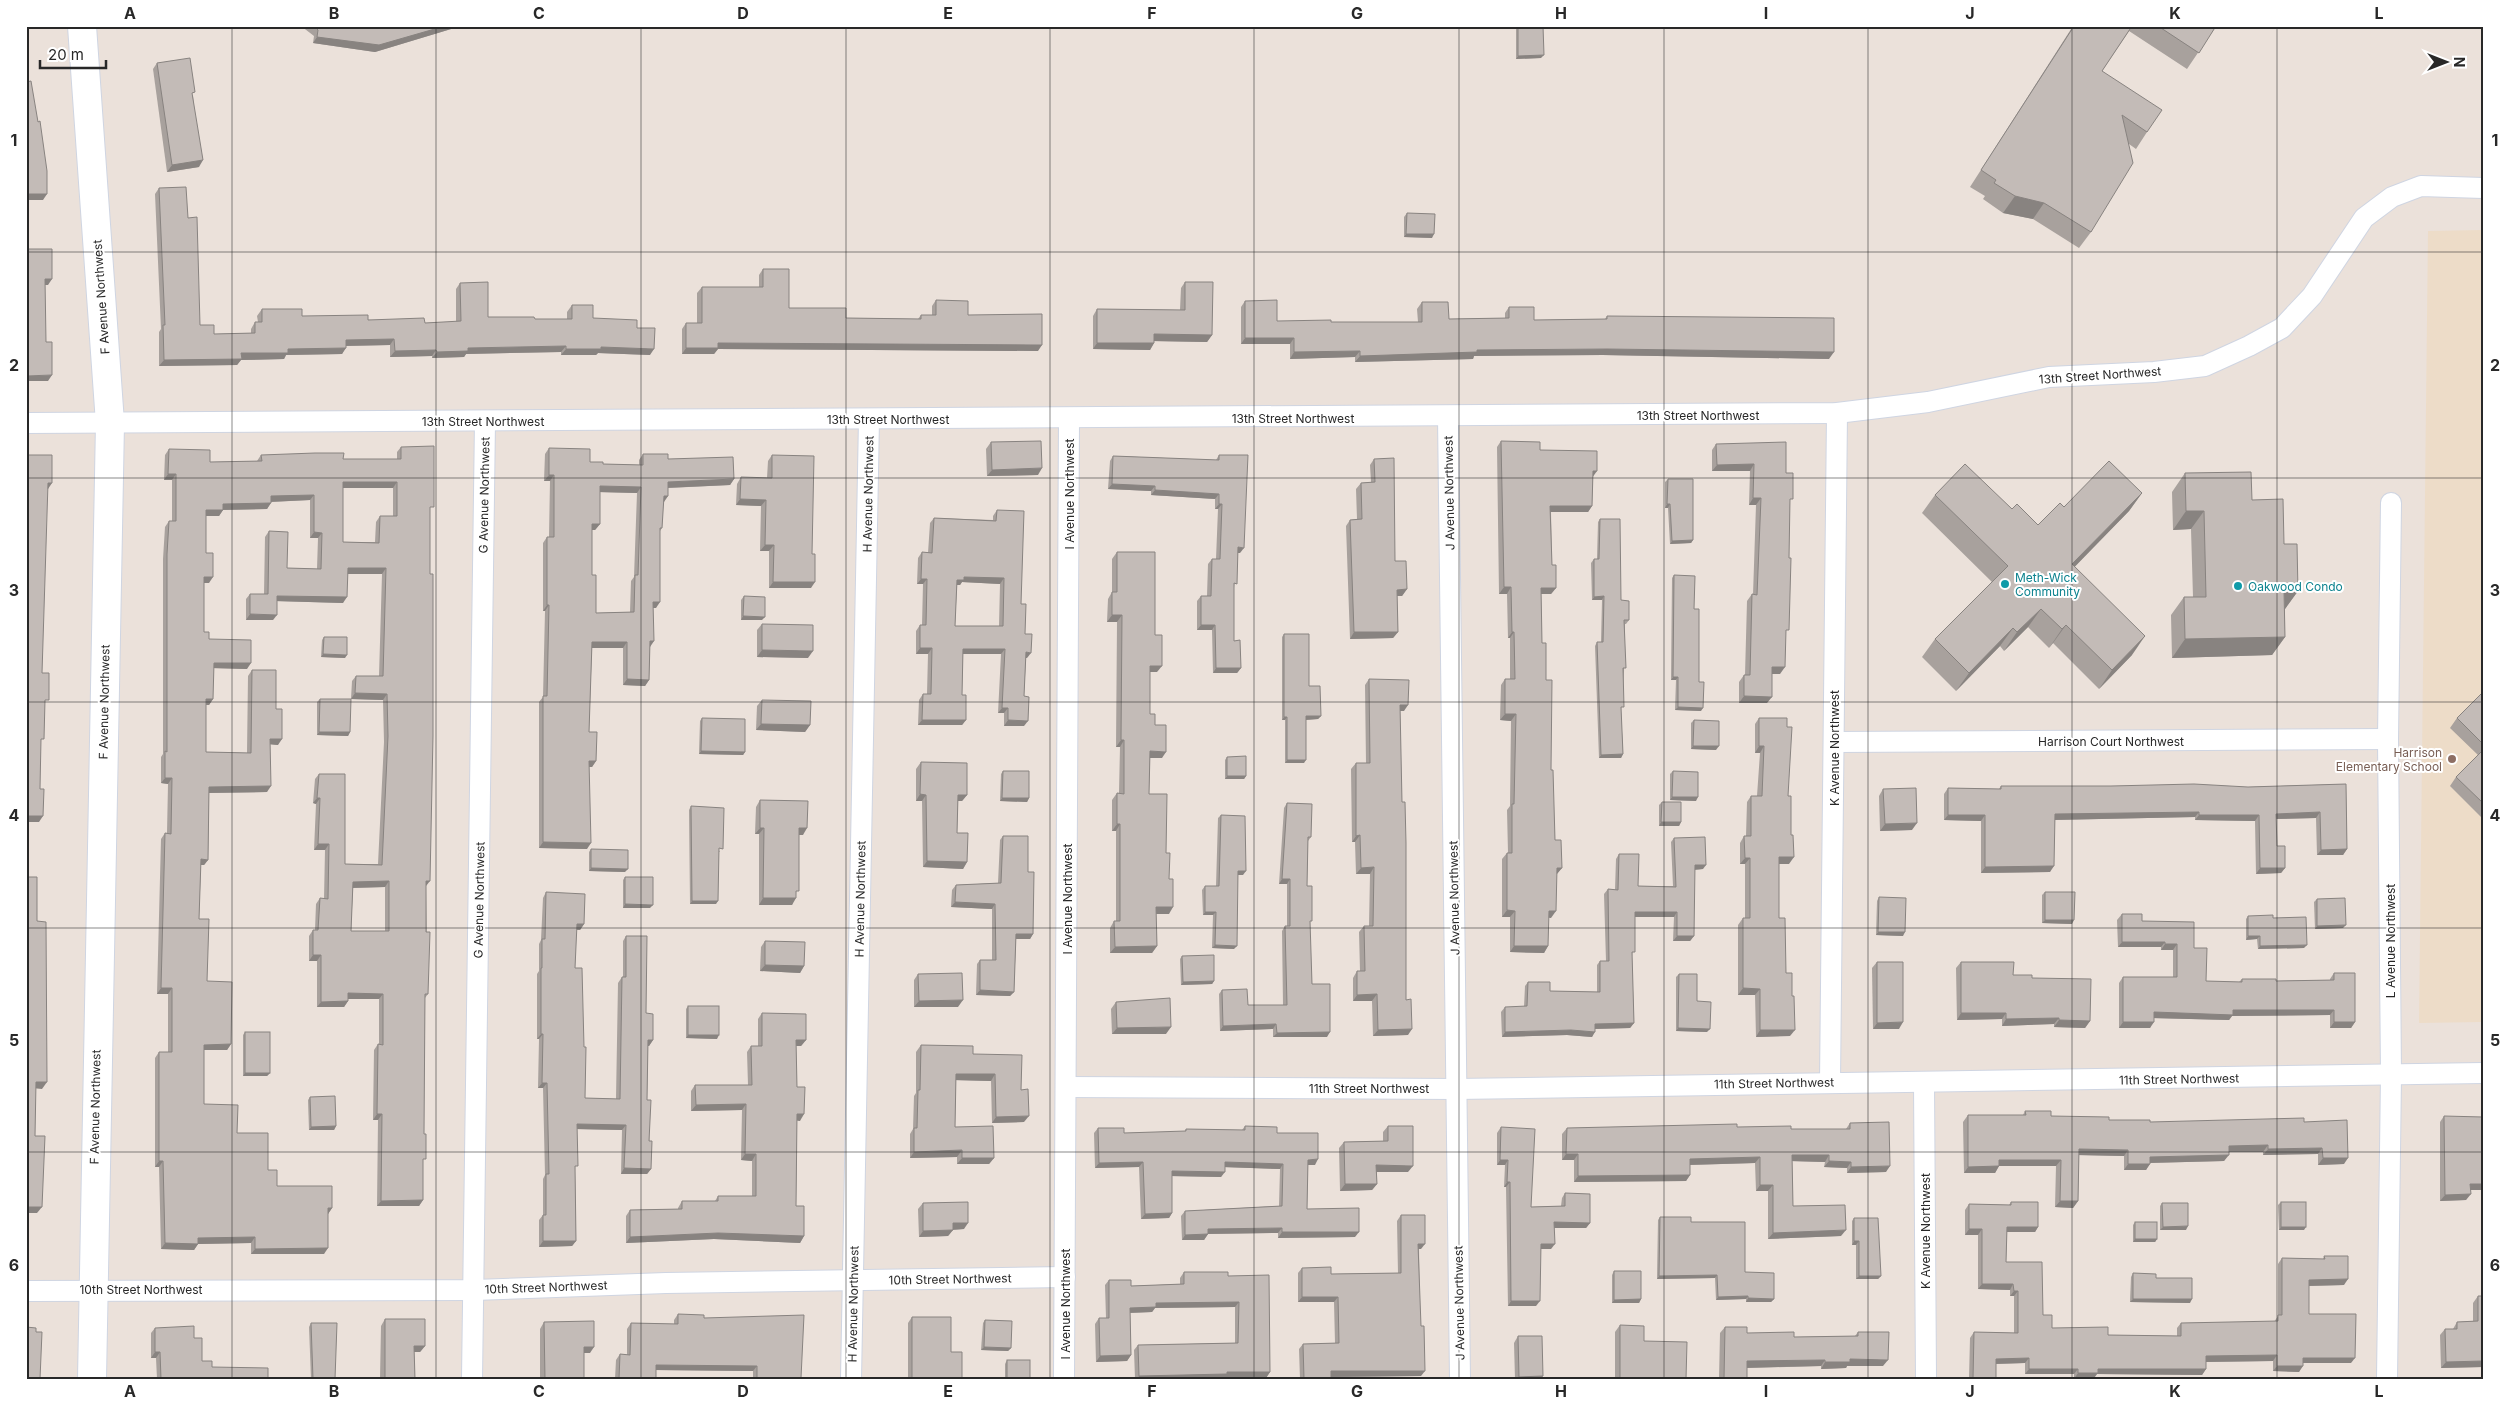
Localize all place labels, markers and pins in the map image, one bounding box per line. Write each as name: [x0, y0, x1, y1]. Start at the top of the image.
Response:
place label: Meth-Wick Community: [2015, 570, 2080, 599]
marker: Meth-Wick Community: [1999, 578, 2011, 590]
place label: Oakwood Condo: [2248, 579, 2343, 594]
marker: Oakwood Condo: [2232, 580, 2244, 592]
place label: Harrison Elementary School: [2336, 745, 2442, 774]
marker: Harrison Elementary School: [2446, 753, 2458, 765]

